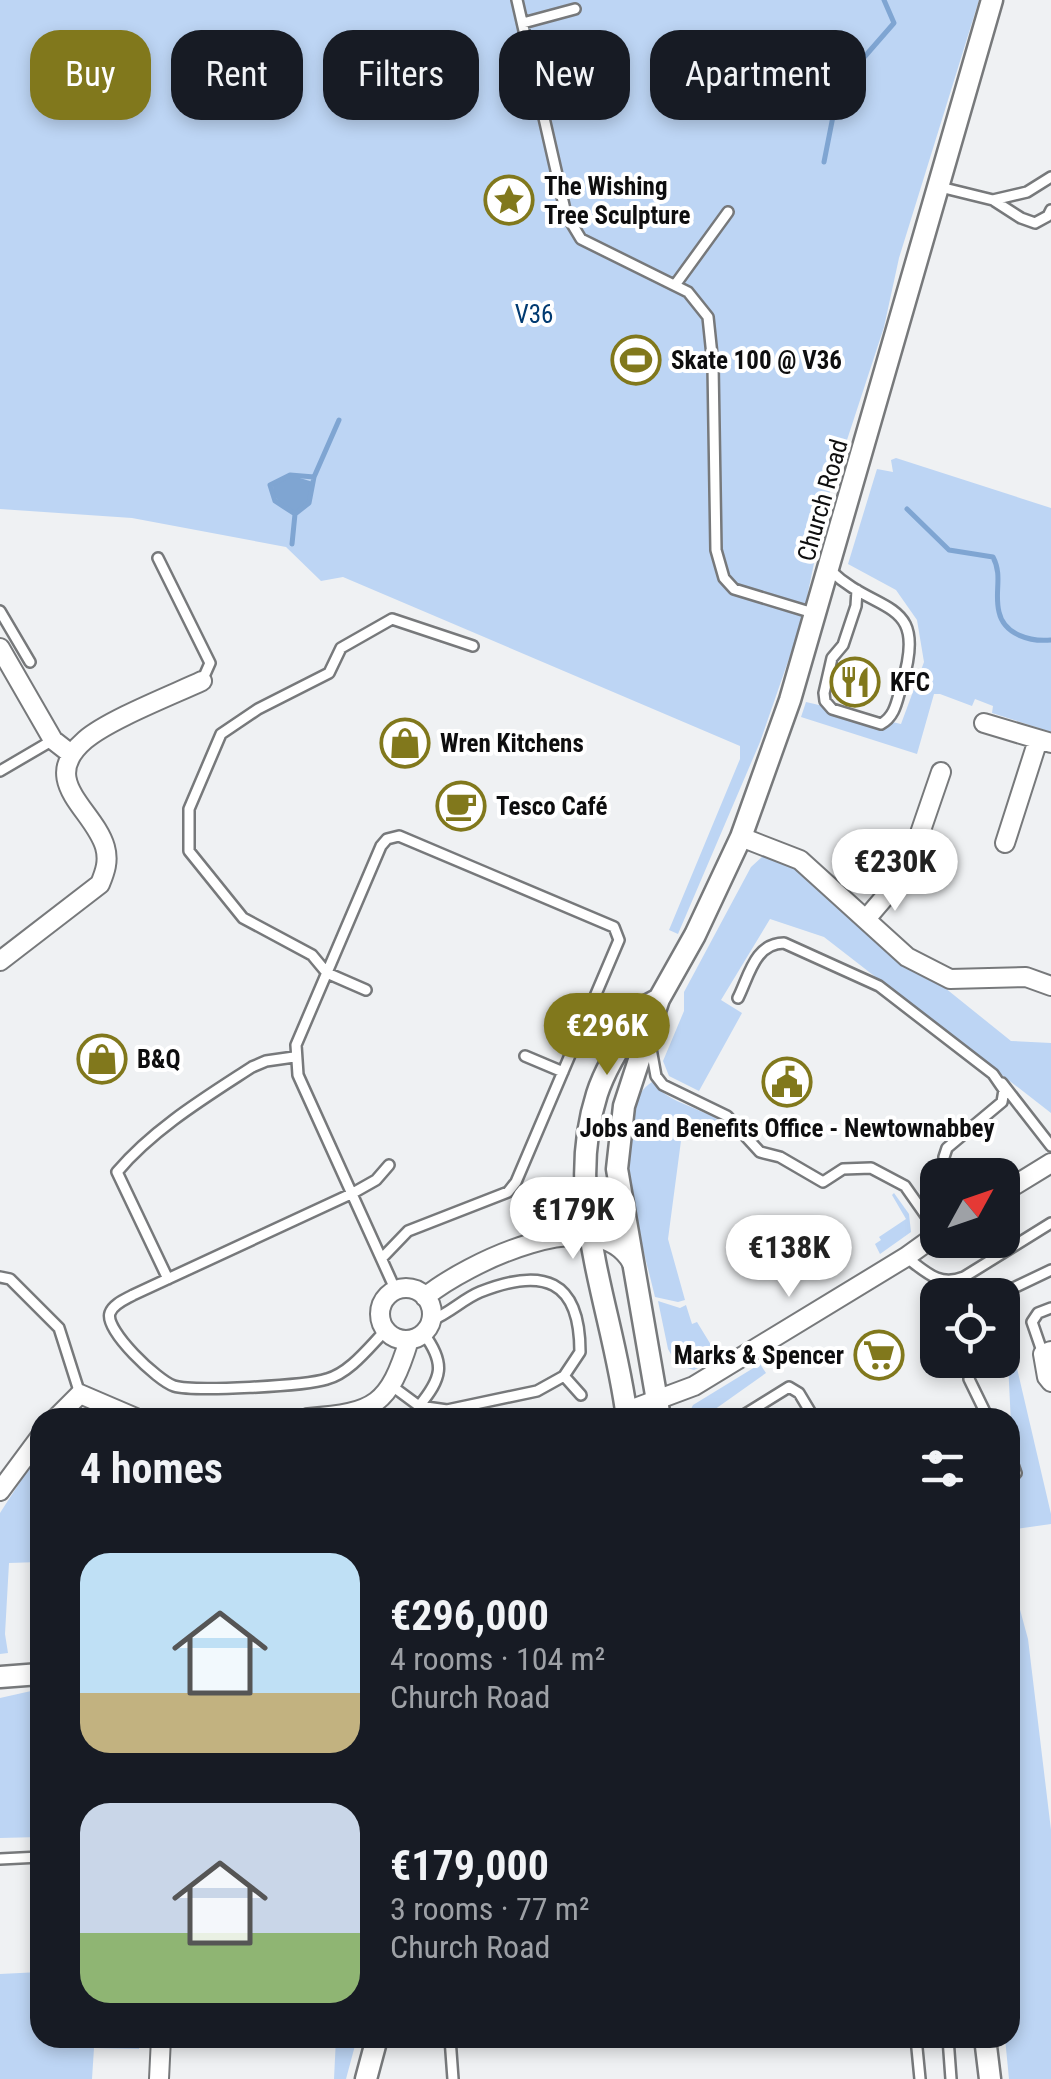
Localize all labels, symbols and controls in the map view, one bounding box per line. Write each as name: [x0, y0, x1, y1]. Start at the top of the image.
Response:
chip: Buy: [30, 30, 151, 120]
chip: Rent: [171, 30, 303, 120]
chip: Filters: [323, 30, 479, 120]
chip: New: [499, 30, 630, 120]
chip: Apartment: [650, 30, 866, 120]
place label: The Wishing Tree Sculpture: [544, 172, 690, 230]
place icon: The Wishing Tree Sculpture: [483, 174, 535, 226]
park label: V36: [515, 300, 553, 329]
sports icon: Skate 100 @ V36: [610, 334, 662, 386]
place label: Skate 100 @ V36: [671, 346, 842, 375]
street label: Church Road: [791, 436, 854, 564]
restaurant icon: KFC: [829, 656, 881, 708]
place label: KFC: [890, 668, 930, 697]
shop icon: Wren Kitchens: [379, 717, 431, 769]
place label: Wren Kitchens: [440, 729, 584, 758]
cafe icon: Tesco Café: [435, 780, 487, 832]
place label: Tesco Café: [496, 792, 607, 821]
pin: €230K: [825, 829, 965, 914]
text: €230K: [854, 842, 936, 880]
pin: €296K: [537, 993, 677, 1078]
text: €296K: [566, 1006, 648, 1044]
shop icon: B&Q: [76, 1033, 128, 1085]
place label: B&Q: [137, 1045, 181, 1074]
public building icon: Jobs and Benefits Office - Newtownabbey: [761, 1056, 813, 1108]
place label: Jobs and Benefits Office - Newtownabbey: [579, 1114, 995, 1143]
north arrow: [920, 1158, 1020, 1258]
map controls: [920, 1158, 1020, 1378]
pin: €179K: [503, 1177, 643, 1262]
text: €179K: [532, 1190, 614, 1228]
pin: €138K: [719, 1215, 859, 1300]
text: €138K: [748, 1228, 830, 1266]
button: locate: [920, 1278, 1020, 1378]
supermarket icon: Marks & Spencer: [853, 1329, 905, 1381]
place label: Marks & Spencer: [674, 1341, 844, 1370]
icon: filters: [915, 1441, 970, 1496]
text: 4 homes: [80, 1444, 223, 1493]
text: €296,000: [390, 1591, 549, 1640]
icon: home: [160, 1593, 280, 1713]
text: 4 rooms · 104 m²: [390, 1640, 605, 1678]
text: Church Road: [390, 1678, 550, 1716]
text: €179,000: [390, 1841, 549, 1890]
icon: home: [160, 1843, 280, 1963]
text: 3 rooms · 77 m²: [390, 1890, 589, 1928]
text: Church Road: [390, 1928, 550, 1966]

